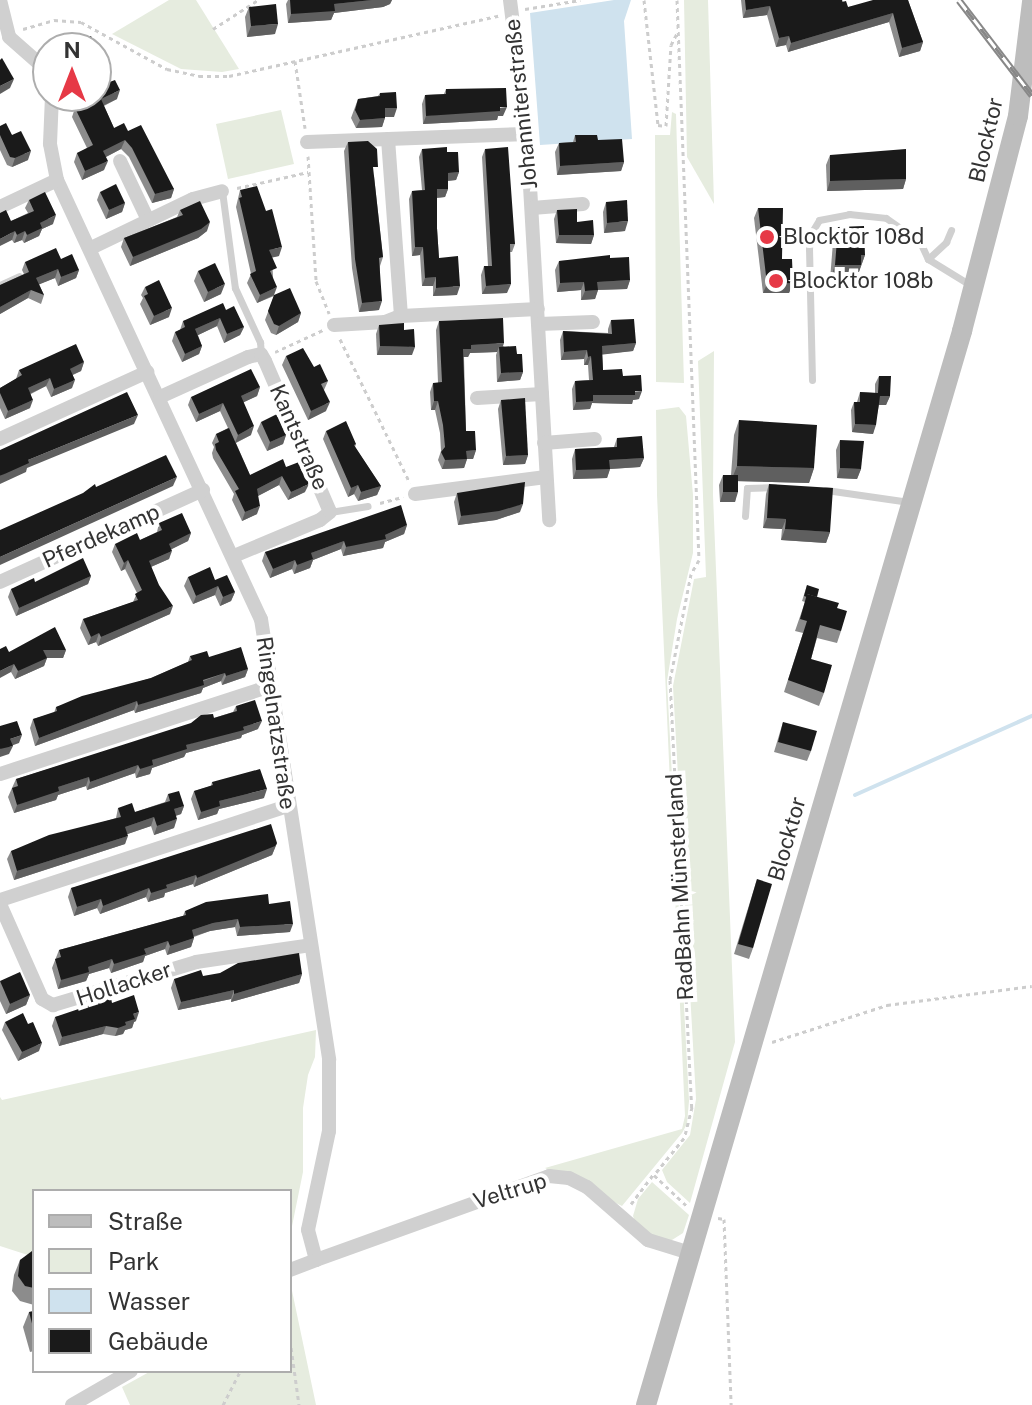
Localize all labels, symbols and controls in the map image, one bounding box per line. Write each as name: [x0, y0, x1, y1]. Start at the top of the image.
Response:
street label: Johanniterstraße: [499, 18, 543, 190]
north arrow: [32, 32, 112, 112]
text: N: [63, 37, 81, 63]
street label: Blocktor: [963, 95, 1009, 185]
place label: Blocktor 108d: [783, 224, 924, 250]
marker: Blocktor 108d: [758, 228, 776, 246]
place label: Blocktor 108b: [792, 268, 933, 294]
marker: Blocktor 108b: [767, 272, 785, 290]
street label: Kantstraße: [264, 380, 334, 494]
street label: Pferdekamp: [38, 498, 164, 574]
street label: Ringelnatzstraße: [251, 635, 301, 811]
street label: RadBahn Münsterland: [661, 773, 699, 1001]
street label: Blocktor: [762, 794, 812, 884]
street label: Hollacker: [73, 956, 175, 1012]
street label: Veltrup: [470, 1167, 550, 1215]
legend: [32, 1189, 292, 1373]
text: Straße: [108, 1207, 183, 1235]
text: Park: [108, 1247, 159, 1275]
text: Wasser: [108, 1287, 190, 1315]
text: Gebäude: [108, 1327, 208, 1355]

